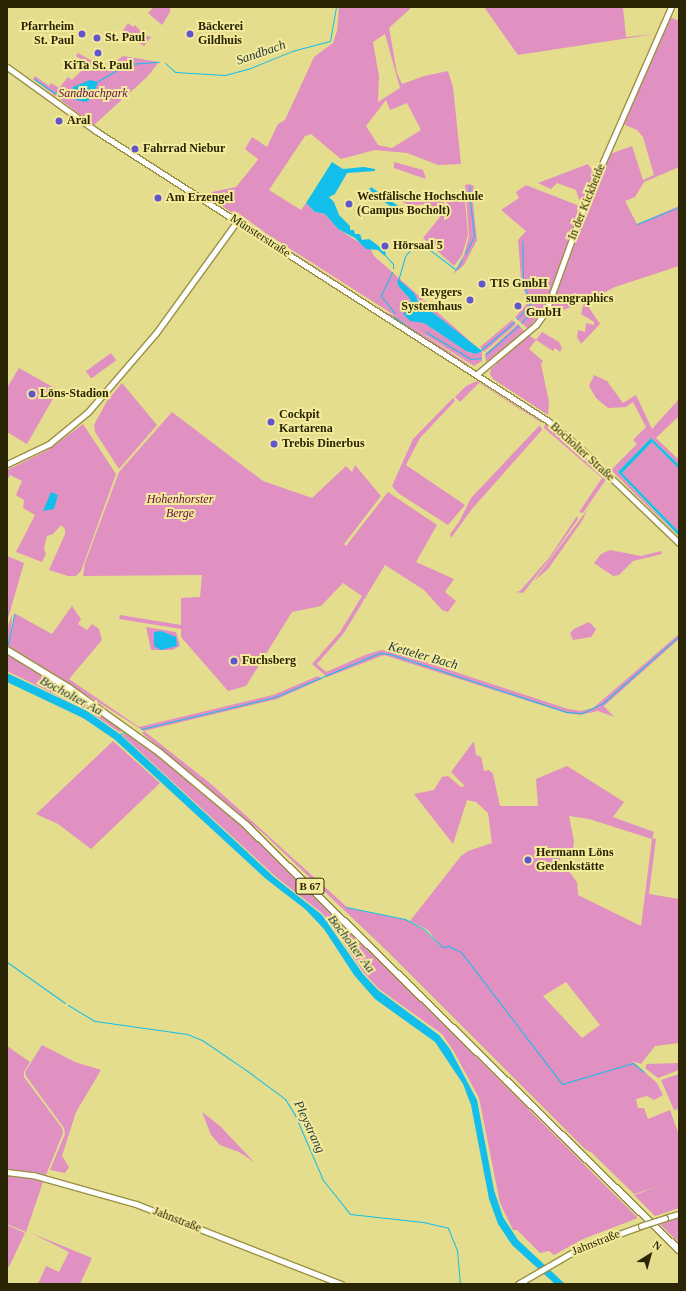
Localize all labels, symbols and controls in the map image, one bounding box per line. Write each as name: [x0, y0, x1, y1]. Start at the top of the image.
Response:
place label: Pfarrheim St. Paul: [21, 20, 74, 48]
place label: Bäckerei Gildhuis: [198, 20, 243, 48]
marker: Pfarrheim St. Paul: [77, 29, 87, 39]
marker: Bäckerei Gildhuis: [185, 29, 195, 39]
place label: St. Paul: [105, 31, 145, 45]
marker: St. Paul: [92, 33, 102, 43]
water label: Sandbach: [234, 37, 288, 69]
marker: KiTa St. Paul: [93, 48, 103, 58]
place label: KiTa St. Paul: [64, 59, 132, 73]
park label: Sandbachpark: [58, 87, 128, 101]
place label: Aral: [67, 114, 90, 128]
marker: Aral: [54, 116, 64, 126]
place label: Fahrrad Niebur: [143, 142, 225, 156]
marker: Fahrrad Niebur: [130, 144, 140, 154]
street label: In der Kickheide: [565, 162, 609, 242]
place label: Westfälische Hochschule (Campus Bocholt): [357, 190, 483, 218]
place label: Am Erzengel: [166, 191, 233, 205]
marker: Am Erzengel: [153, 193, 163, 203]
marker: Westfälische Hochschule (Campus Bocholt): [344, 199, 354, 209]
street label: Münsterstraße: [227, 211, 293, 261]
place label: Hörsaal 5: [393, 239, 443, 253]
marker: Hörsaal 5: [380, 241, 390, 251]
place label: TIS GmbH: [490, 277, 548, 291]
marker: TIS GmbH: [477, 279, 487, 289]
place label: Reygers Systemhaus: [401, 286, 462, 314]
place label: summengraphics GmbH: [526, 292, 613, 320]
marker: Reygers Systemhaus: [465, 295, 475, 305]
marker: summengraphics GmbH: [513, 301, 523, 311]
place label: Löns-Stadion: [40, 387, 109, 401]
marker: Löns-Stadion: [27, 389, 37, 399]
place label: Cockpit Kartarena: [279, 408, 333, 436]
marker: Cockpit Kartarena: [266, 417, 276, 427]
street label: Bocholter Straße: [547, 420, 617, 484]
place label: Trebis Dinerbus: [282, 437, 365, 451]
marker: Trebis Dinerbus: [269, 439, 279, 449]
park label: Hohenhorster Berge: [147, 493, 213, 521]
water label: Ketteler Bach: [386, 639, 460, 673]
place label: Fuchsberg: [242, 654, 296, 668]
marker: Fuchsberg: [229, 656, 239, 666]
water label: Bocholter Aa: [37, 673, 105, 719]
place label: Hermann Löns Gedenkstätte: [536, 846, 614, 874]
marker: Hermann Löns Gedenkstätte: [523, 855, 533, 865]
road number: B 67: [295, 877, 325, 895]
water label: Bocholter Aa: [324, 912, 378, 976]
water label: Pleystrang: [290, 1098, 328, 1156]
street label: Jahnstraße: [151, 1204, 203, 1236]
street label: Jahnstraße: [570, 1227, 622, 1259]
north arrow: [630, 1235, 670, 1275]
text: N: [650, 1238, 664, 1253]

